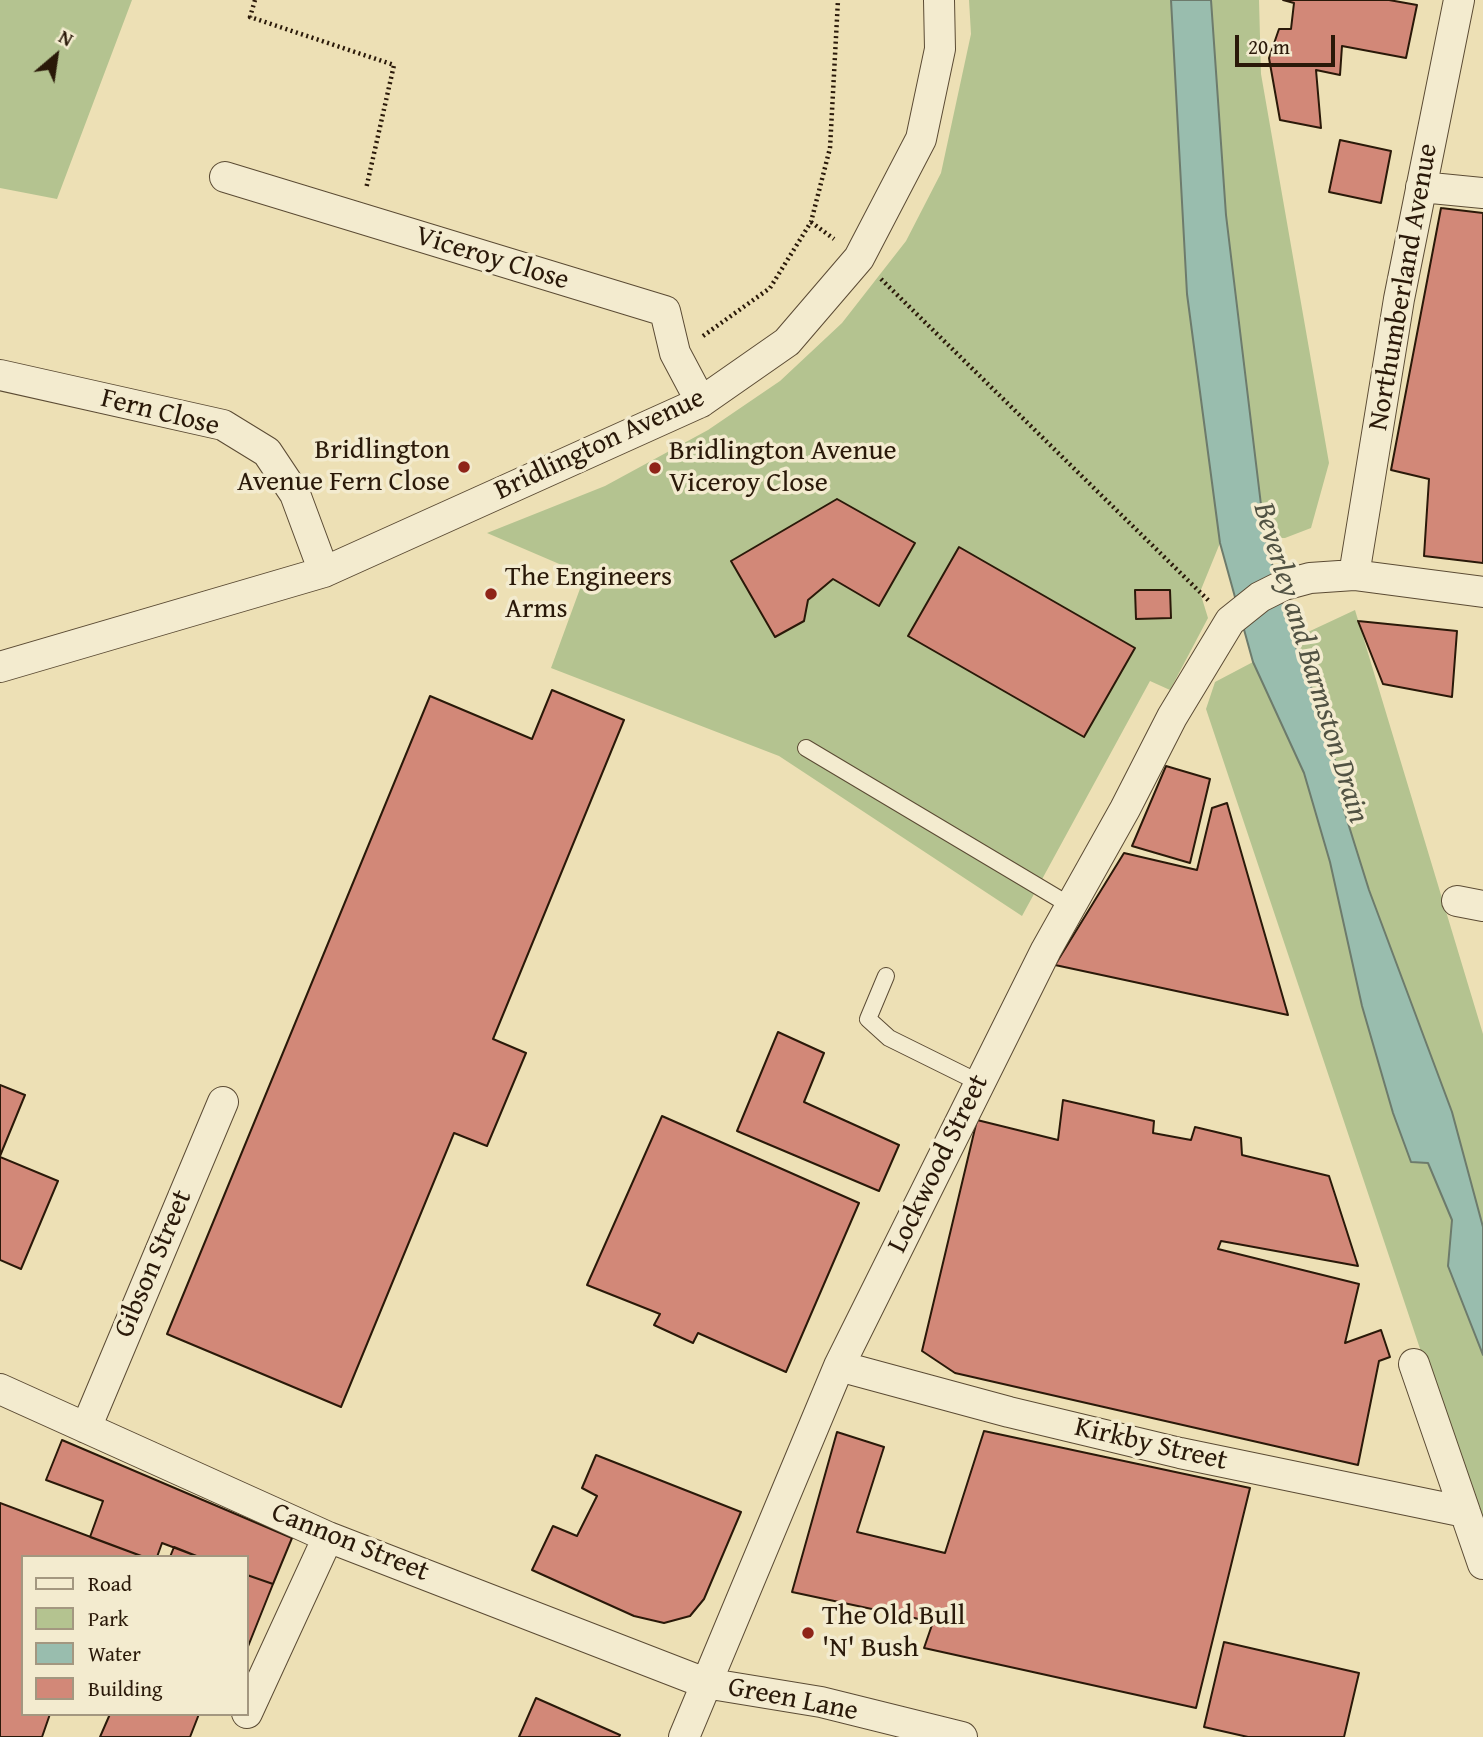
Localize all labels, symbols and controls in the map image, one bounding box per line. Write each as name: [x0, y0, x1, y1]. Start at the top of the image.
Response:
north arrow: [21, 21, 91, 91]
scale bar: [1238, 21, 1338, 65]
text: N: [54, 22, 79, 53]
text: 20 m: [1248, 31, 1290, 62]
street label: Northumberland Avenue: [1362, 141, 1446, 433]
street label: Viceroy Close: [411, 220, 573, 298]
street label: Fern Close: [97, 382, 223, 444]
street label: Bridlington Avenue: [490, 382, 710, 508]
place label: Bridlington Avenue Fern Close: [237, 434, 450, 500]
place label: Bridlington Avenue Viceroy Close: [669, 435, 897, 501]
marker: Bridlington Avenue Fern Close: [456, 459, 472, 475]
marker: Bridlington Avenue Viceroy Close: [647, 460, 663, 476]
water label: Beverley and Barmston Drain: [1244, 498, 1376, 828]
place label: The Engineers Arms: [505, 561, 672, 627]
marker: The Engineers Arms: [483, 586, 499, 602]
street label: Lockwood Street: [881, 1069, 997, 1259]
street label: Gibson Street: [108, 1185, 200, 1343]
street label: Kirkby Street: [1071, 1411, 1231, 1479]
street label: Cannon Street: [266, 1496, 434, 1590]
legend: [21, 1555, 248, 1716]
text: Road: [88, 1568, 132, 1599]
place label: The Old Bull 'N' Bush: [822, 1600, 965, 1666]
text: Park: [88, 1603, 129, 1634]
marker: The Old Bull 'N' Bush: [800, 1625, 816, 1641]
text: Water: [88, 1638, 141, 1669]
street label: Green Lane: [725, 1671, 861, 1729]
text: Building: [88, 1673, 162, 1704]

